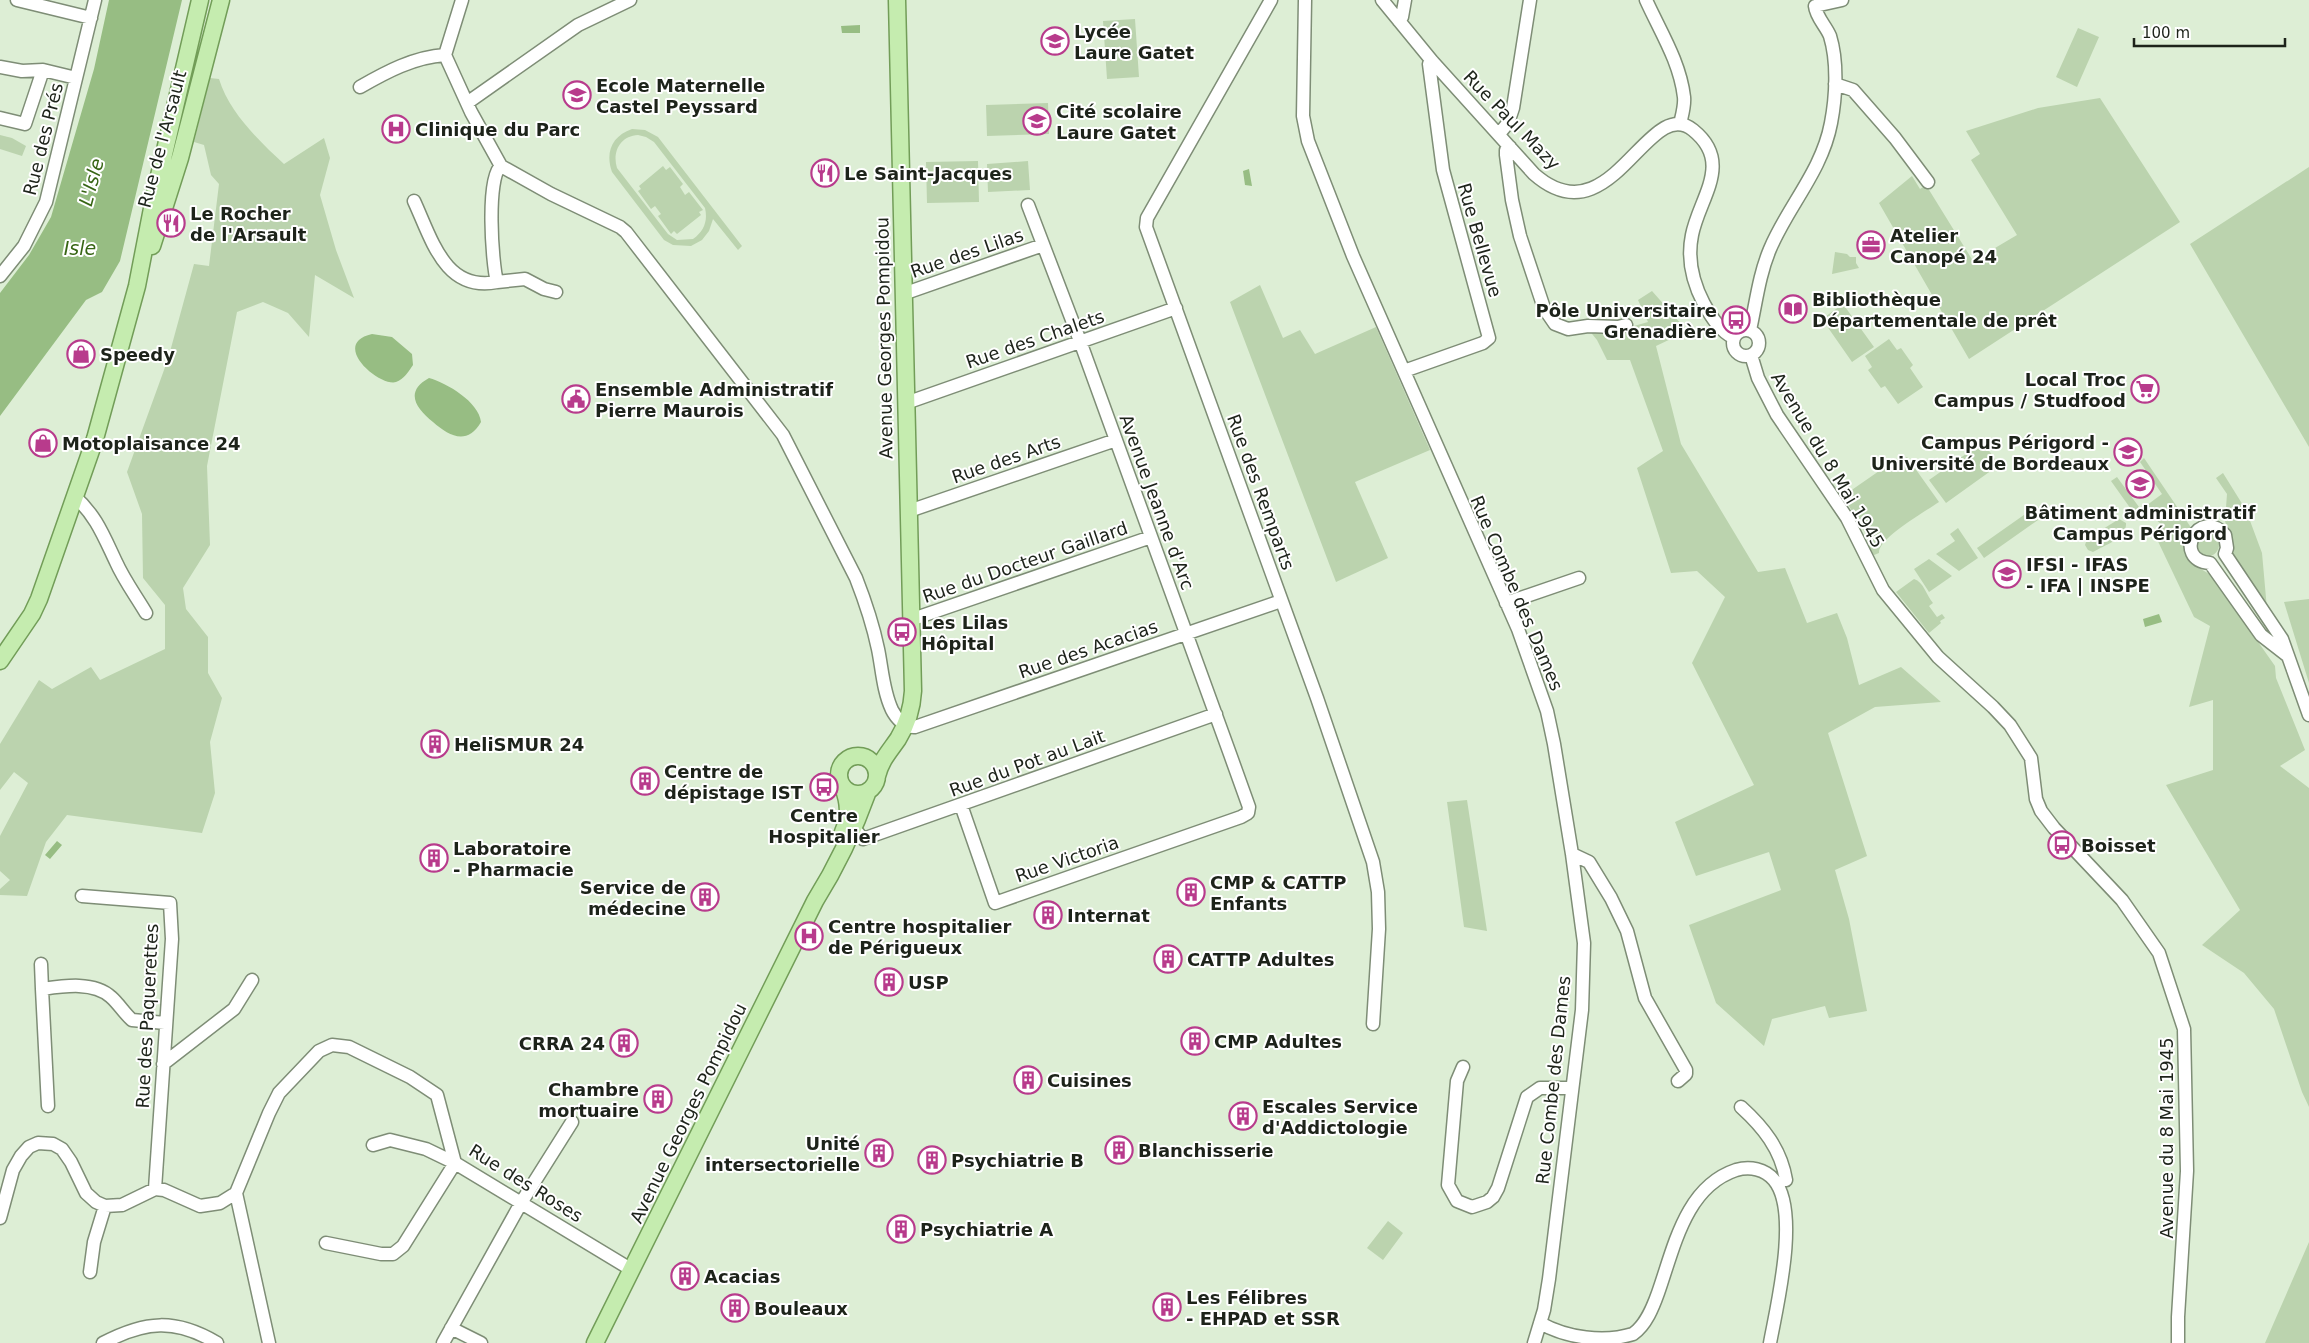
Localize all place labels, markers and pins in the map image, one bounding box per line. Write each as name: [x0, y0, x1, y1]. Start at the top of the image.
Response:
place label: Lycée Laure Gatet: [1074, 21, 1195, 63]
school or university icon: Lycée Laure Gatet: [1040, 26, 1070, 56]
place label: Ecole Maternelle Castel Peyssard: [596, 75, 765, 117]
school or university icon: Ecole Maternelle Castel Peyssard: [562, 80, 592, 110]
place label: Cité scolaire Laure Gatet: [1056, 101, 1182, 143]
school or university icon: Cité scolaire Laure Gatet: [1022, 106, 1052, 136]
hospital icon: Clinique du Parc: [381, 114, 411, 144]
place label: Clinique du Parc: [415, 119, 580, 140]
restaurant icon: Le Saint-Jacques: [810, 158, 840, 188]
place label: Le Saint-Jacques: [844, 163, 1012, 184]
place label: Le Rocher de l'Arsault: [190, 203, 307, 245]
restaurant icon: Le Rocher de l'Arsault: [156, 208, 186, 238]
place label: Atelier Canopé 24: [1890, 225, 1997, 267]
office icon: Atelier Canopé 24: [1856, 230, 1886, 260]
place label: Bibliothèque Départementale de prêt: [1812, 289, 2057, 331]
library icon: Bibliothèque Départementale de prêt: [1778, 294, 1808, 324]
place label: Pôle Universitaire Grenadière: [1535, 300, 1717, 342]
bus stop icon: Pôle Universitaire Grenadière: [1721, 305, 1751, 335]
shop icon: Speedy: [66, 339, 96, 369]
place label: Speedy: [100, 344, 175, 365]
place label: Local Troc Campus / Studfood: [1934, 369, 2126, 411]
supermarket icon: Local Troc Campus / Studfood: [2130, 374, 2160, 404]
place label: Ensemble Administratif Pierre Maurois: [595, 379, 833, 421]
public building icon: Ensemble Administratif Pierre Maurois: [561, 384, 591, 414]
shop icon: Motoplaisance 24: [28, 428, 58, 458]
place label: Campus Périgord - Université de Bordeaux: [1871, 432, 2109, 474]
place label: Motoplaisance 24: [62, 433, 241, 454]
school or university icon: Campus Périgord - Université de Bordeaux: [2113, 437, 2143, 467]
school or university icon: Bâtiment administratif Campus Périgord: [2125, 469, 2155, 499]
place label: Bâtiment administratif Campus Périgord: [2024, 502, 2256, 544]
place label: IFSI - IFAS - IFA | INSPE: [2026, 554, 2150, 596]
school or university icon: IFSI - IFAS - IFA | INSPE: [1992, 559, 2022, 589]
place label: Les Lilas Hôpital: [921, 612, 1008, 654]
bus stop icon: Les Lilas Hôpital: [887, 617, 917, 647]
building icon: HeliSMUR 24: [420, 729, 450, 759]
place label: HeliSMUR 24: [454, 734, 584, 755]
place label: Centre de dépistage IST: [664, 761, 804, 803]
building icon: Centre de dépistage IST: [630, 766, 660, 796]
bus stop icon: Centre Hospitalier: [809, 772, 839, 802]
place label: Centre Hospitalier: [768, 805, 880, 847]
bus stop icon: Boisset: [2047, 830, 2077, 860]
place label: Boisset: [2081, 835, 2156, 856]
place label: Laboratoire - Pharmacie: [453, 838, 574, 880]
building icon: Laboratoire - Pharmacie: [419, 843, 449, 873]
place label: CMP & CATTP Enfants: [1210, 872, 1346, 914]
place label: Service de médecine: [580, 877, 686, 919]
building icon: CMP & CATTP Enfants: [1176, 877, 1206, 907]
building icon: Service de médecine: [690, 882, 720, 912]
building icon: Internat: [1033, 900, 1063, 930]
place label: Internat: [1067, 905, 1150, 926]
place label: Centre hospitalier de Périgueux: [828, 916, 1011, 958]
hospital icon: Centre hospitalier de Périgueux: [794, 921, 824, 951]
building icon: CATTP Adultes: [1153, 944, 1183, 974]
place label: CATTP Adultes: [1187, 949, 1335, 970]
building icon: USP: [874, 967, 904, 997]
place label: USP: [908, 972, 949, 993]
building icon: CMP Adultes: [1180, 1026, 1210, 1056]
building icon: CRRA 24: [609, 1028, 639, 1058]
place label: CMP Adultes: [1214, 1031, 1342, 1052]
place label: CRRA 24: [519, 1033, 605, 1054]
building icon: Cuisines: [1013, 1065, 1043, 1095]
place label: Cuisines: [1047, 1070, 1132, 1091]
place label: Chambre mortuaire: [538, 1079, 639, 1121]
building icon: Chambre mortuaire: [643, 1084, 673, 1114]
place label: Escales Service d'Addictologie: [1262, 1096, 1418, 1138]
building icon: Escales Service d'Addictologie: [1228, 1101, 1258, 1131]
place label: Unité intersectorielle: [705, 1133, 860, 1175]
building icon: Blanchisserie: [1104, 1135, 1134, 1165]
building icon: Unité intersectorielle: [864, 1138, 894, 1168]
place label: Blanchisserie: [1138, 1140, 1273, 1161]
building icon: Psychiatrie B: [917, 1145, 947, 1175]
place label: Psychiatrie B: [951, 1150, 1084, 1171]
building icon: Psychiatrie A: [886, 1214, 916, 1244]
place label: Psychiatrie A: [920, 1219, 1053, 1240]
building icon: Acacias: [670, 1261, 700, 1291]
place label: Acacias: [704, 1266, 780, 1287]
place label: Les Félibres - EHPAD et SSR: [1186, 1287, 1340, 1329]
building icon: Les Félibres - EHPAD et SSR: [1152, 1292, 1182, 1322]
building icon: Bouleaux: [720, 1293, 750, 1323]
place label: Bouleaux: [754, 1298, 848, 1319]

